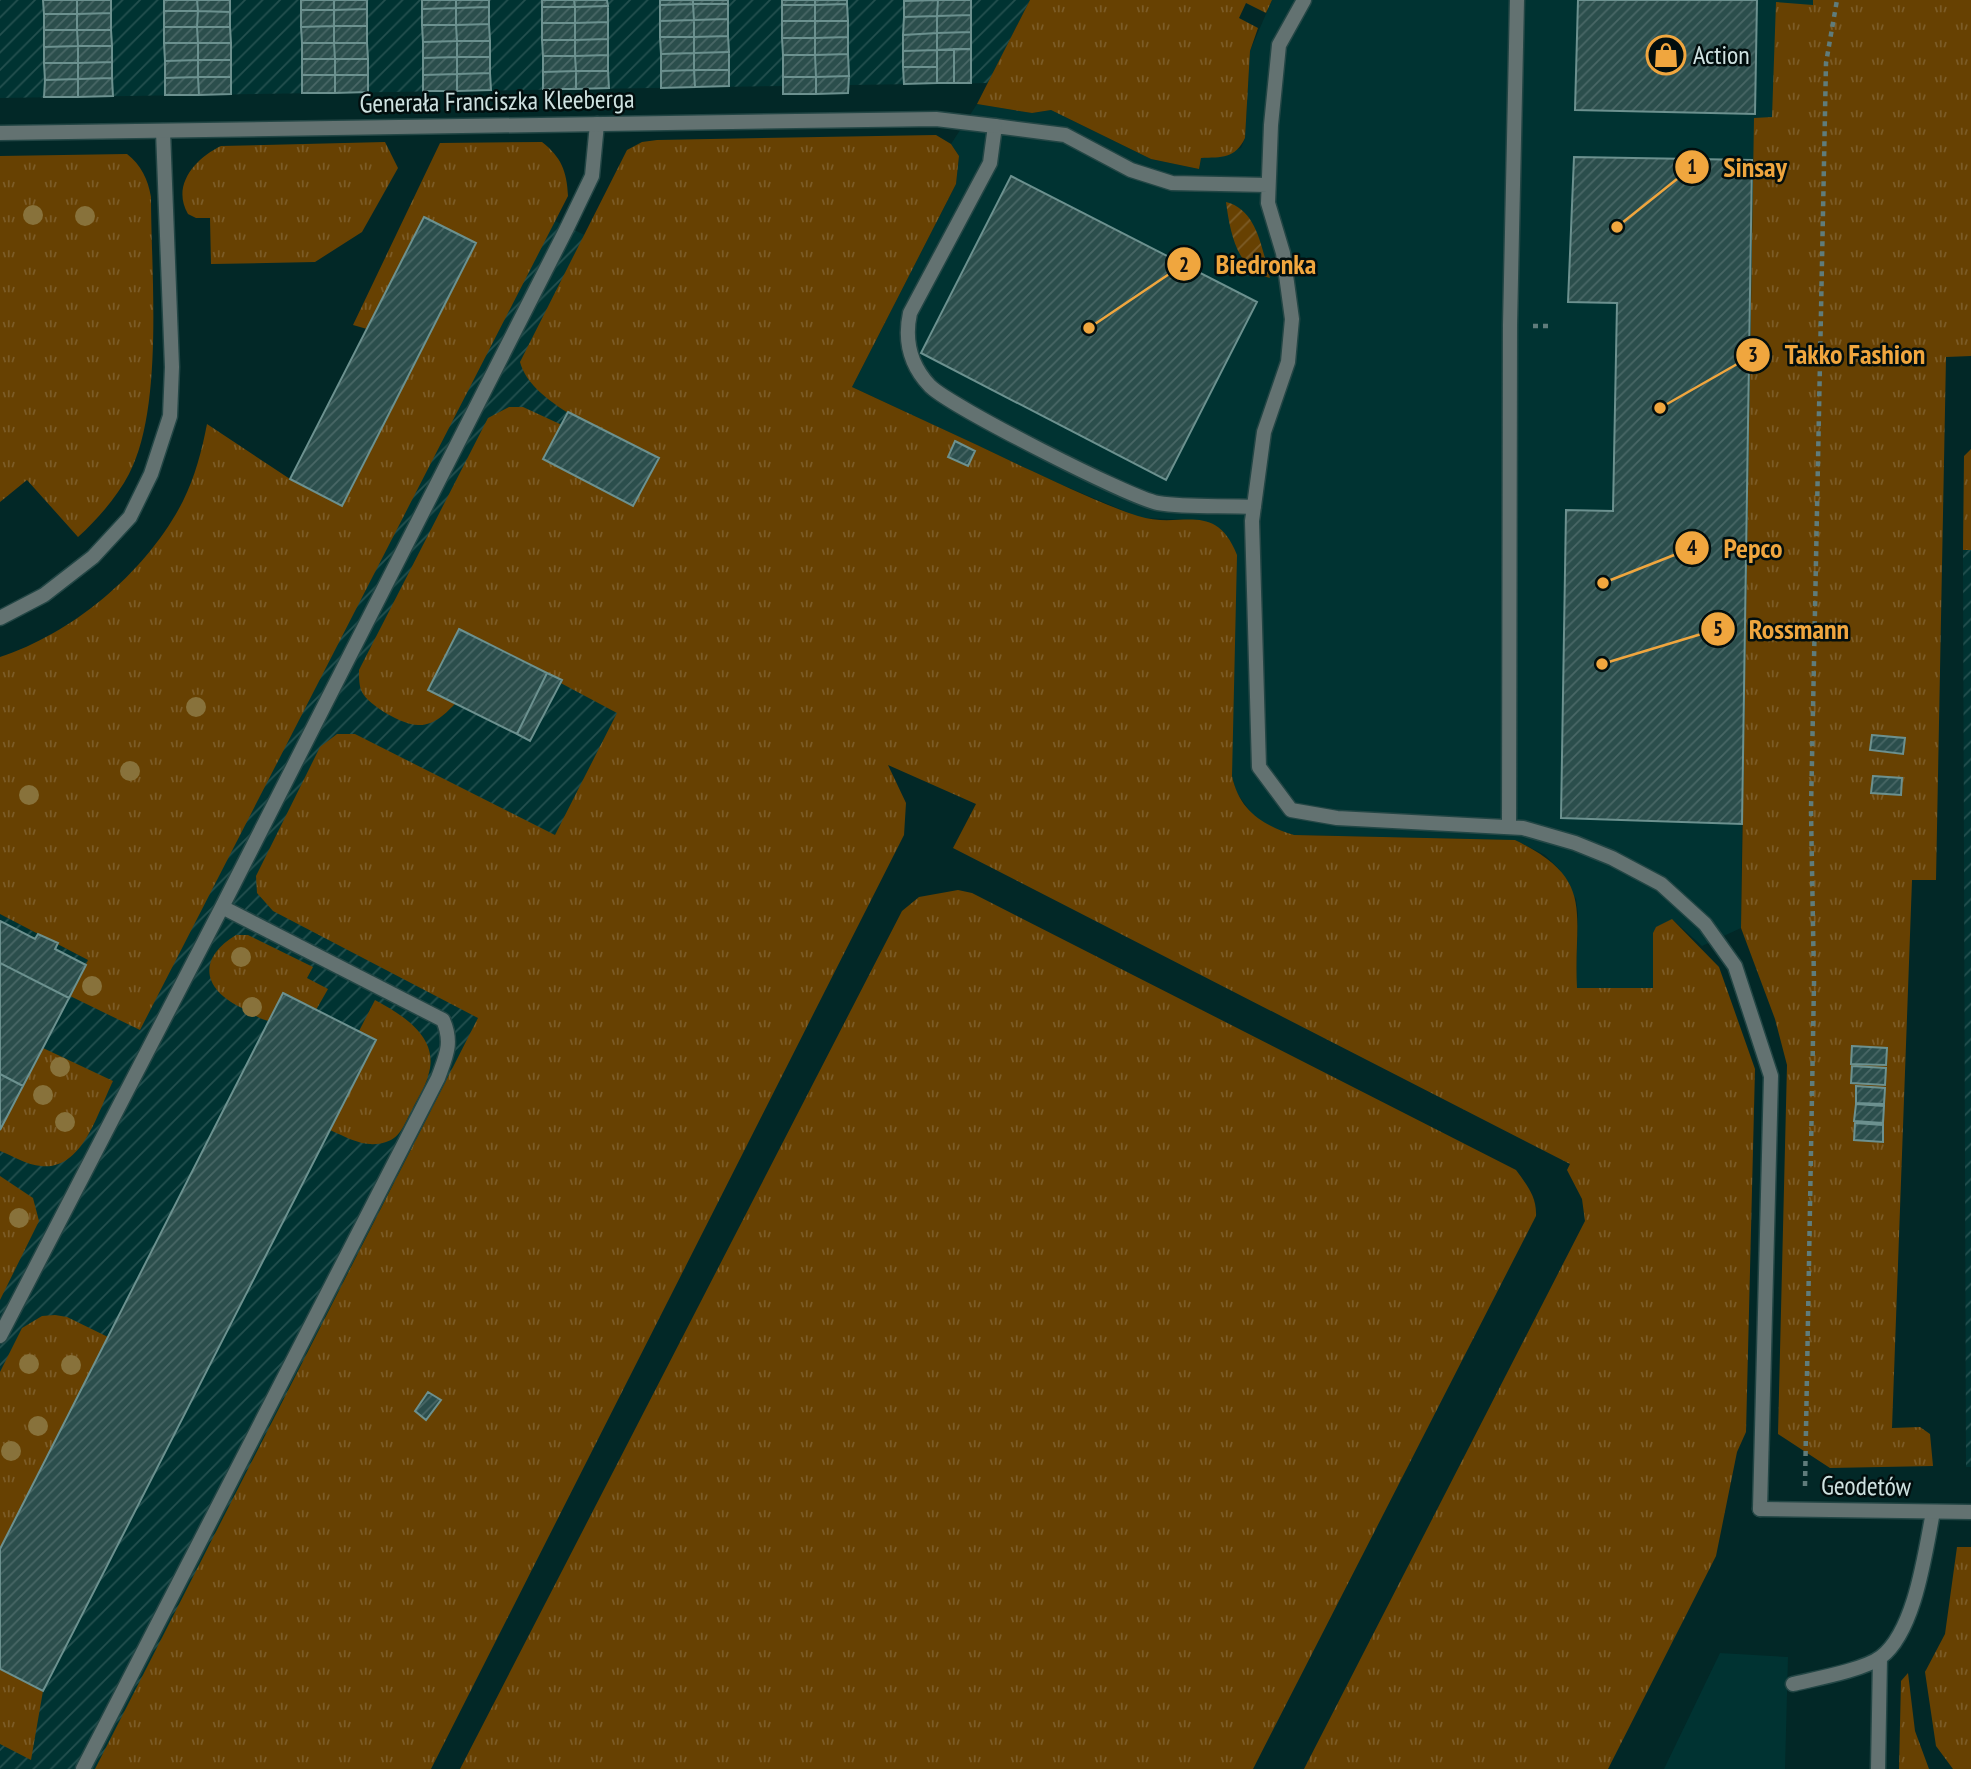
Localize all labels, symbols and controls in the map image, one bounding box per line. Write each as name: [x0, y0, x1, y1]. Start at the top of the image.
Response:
shop icon: Action: [1645, 34, 1687, 76]
place label: Action: [1693, 38, 1750, 71]
street label: Generała Franciszka Kleeberga: [359, 82, 635, 119]
callout: Sinsay: [1675, 143, 1801, 192]
text: Sinsay: [1723, 148, 1788, 185]
text: 1: [1687, 153, 1697, 180]
callout: Biedronka: [1167, 240, 1330, 289]
text: Biedronka: [1216, 245, 1316, 282]
text: 2: [1179, 251, 1189, 278]
callout: Takko Fashion: [1736, 330, 1939, 379]
text: Takko Fashion: [1785, 335, 1925, 372]
text: 3: [1748, 341, 1758, 368]
callout: Pepco: [1675, 523, 1797, 572]
text: Pepco: [1724, 529, 1782, 566]
text: 4: [1687, 534, 1697, 561]
callout: Rossmann: [1700, 604, 1863, 653]
text: Rossmann: [1749, 610, 1849, 647]
text: 5: [1713, 615, 1723, 642]
street label: Geodetów: [1821, 1468, 1912, 1503]

